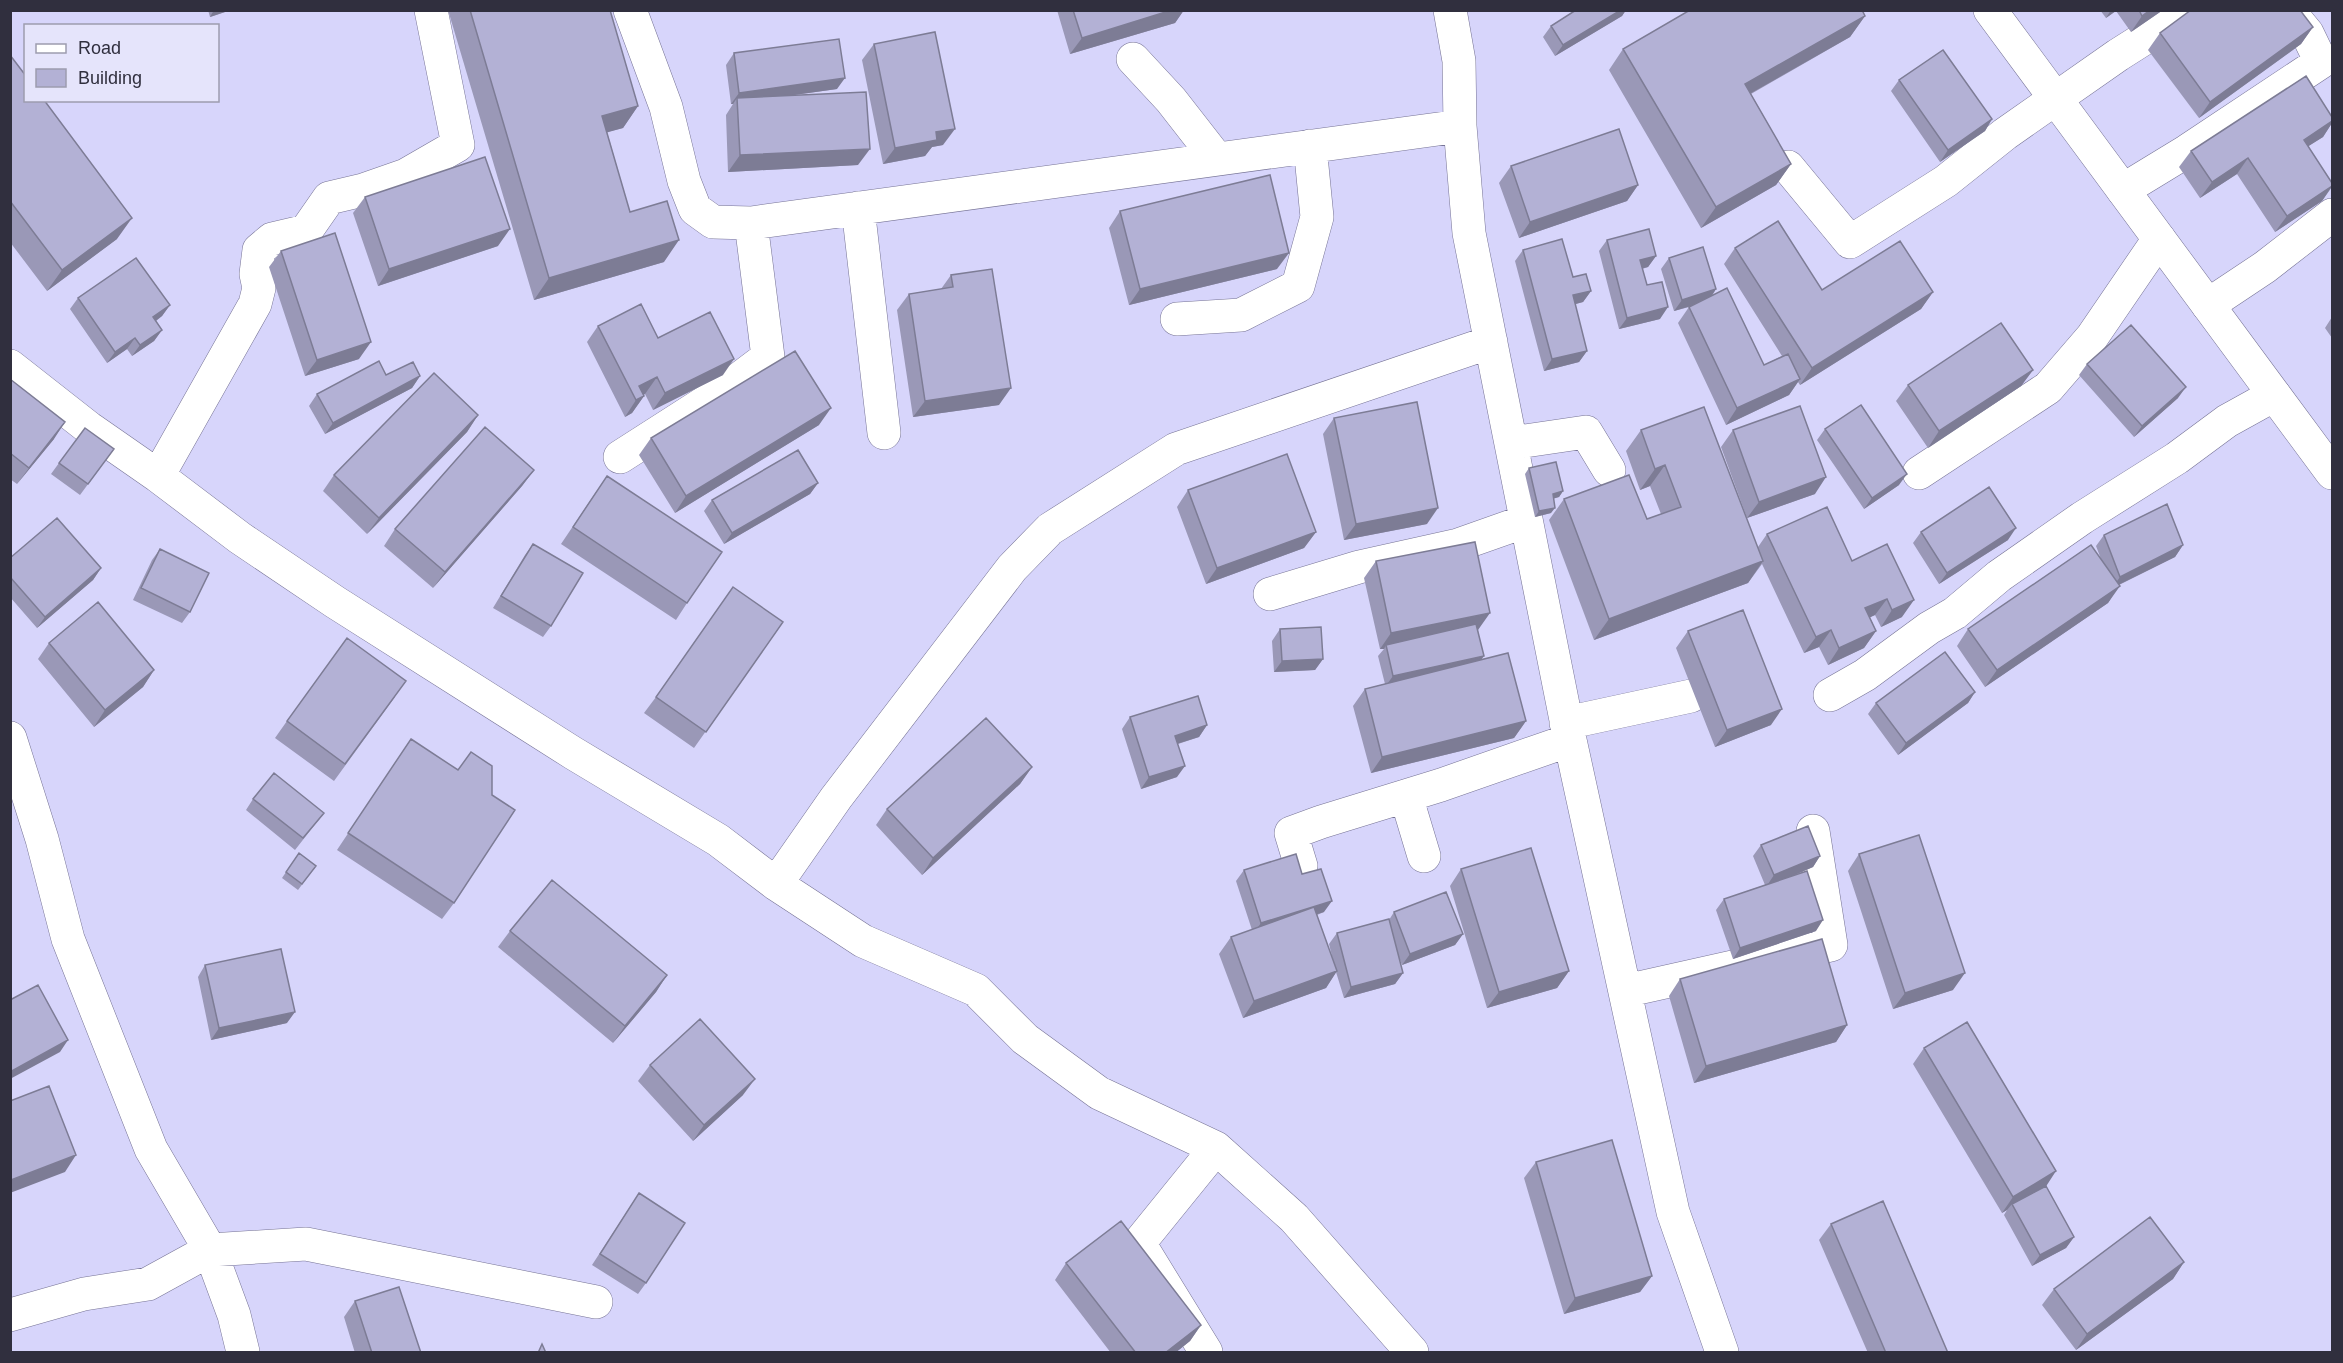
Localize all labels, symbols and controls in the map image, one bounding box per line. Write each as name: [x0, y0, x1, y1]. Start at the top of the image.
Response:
legend: [24, 24, 219, 102]
text: Road: [78, 38, 121, 58]
text: Building: [78, 68, 142, 88]

